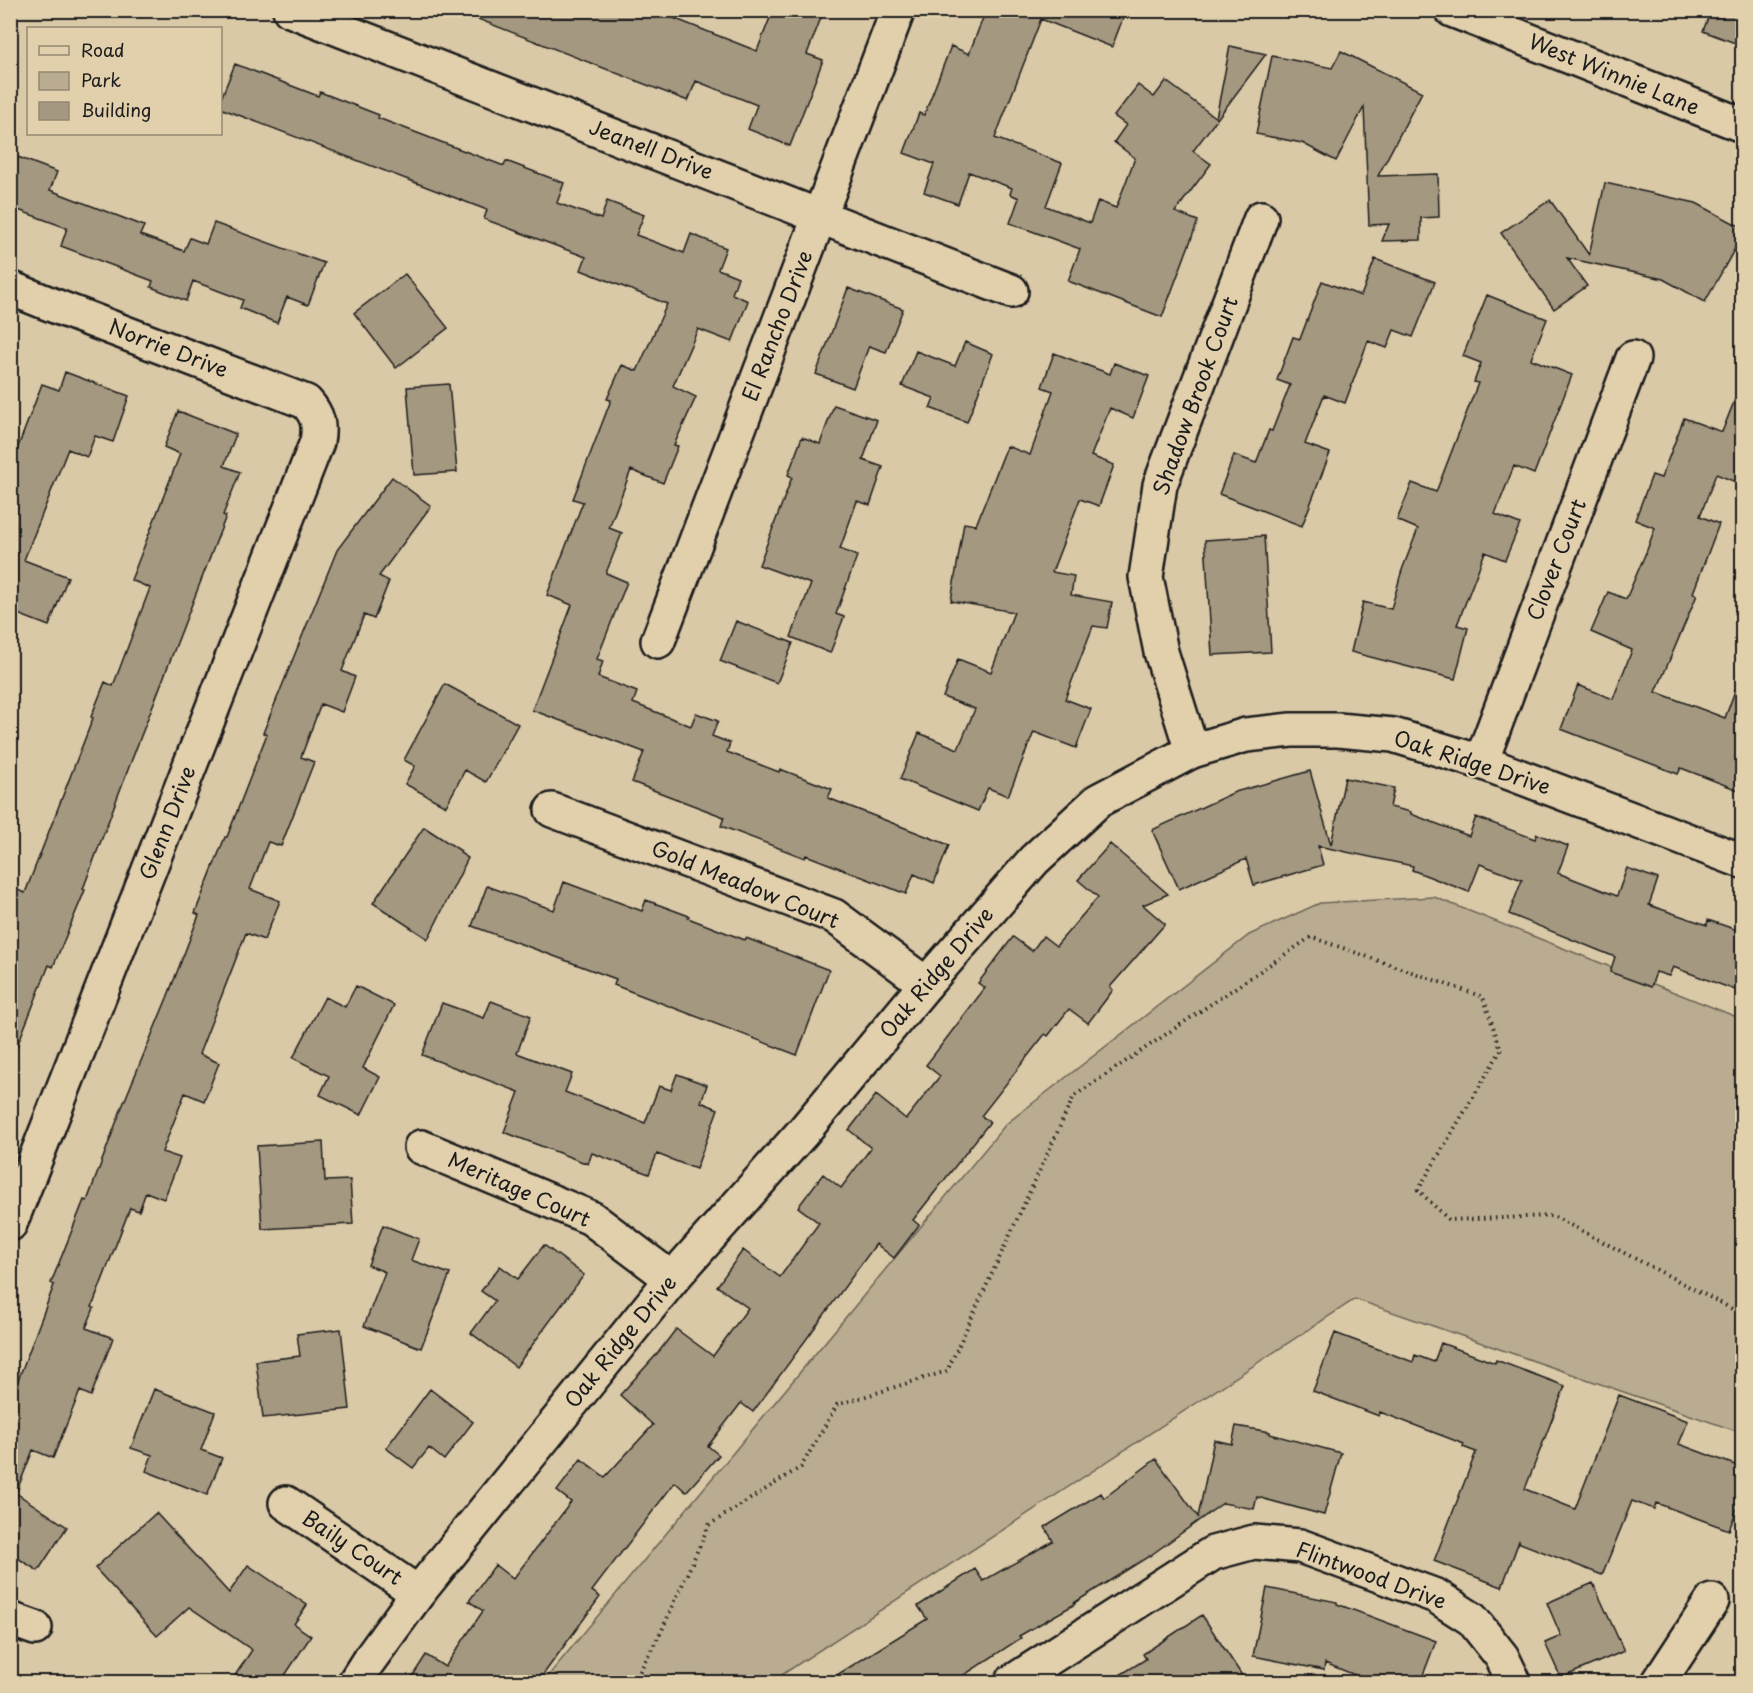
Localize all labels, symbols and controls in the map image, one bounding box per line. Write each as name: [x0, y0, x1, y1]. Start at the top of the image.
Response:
street label: West Winnie Lane: [1524, 24, 1705, 122]
legend: [27, 27, 222, 135]
text: Road: [81, 36, 125, 63]
text: Park: [81, 66, 121, 93]
text: Building: [81, 96, 151, 123]
street label: Jeanell Drive: [585, 110, 718, 186]
street label: El Rancho Drive: [733, 245, 820, 405]
street label: Shadow Brook Court: [1143, 292, 1245, 499]
street label: Norrie Drive: [104, 310, 233, 385]
street label: Clover Court: [1517, 494, 1593, 625]
street label: Oak Ridge Drive: [1390, 721, 1555, 802]
street label: Glenn Drive: [130, 761, 203, 884]
street label: Gold Meadow Court: [647, 831, 844, 935]
street label: Oak Ridge Drive: [871, 899, 1000, 1044]
street label: Meritage Court: [443, 1142, 596, 1234]
street label: Oak Ridge Drive: [556, 1267, 683, 1414]
street label: Baily Court: [297, 1501, 410, 1592]
street label: Flintwood Drive: [1292, 1532, 1451, 1616]

